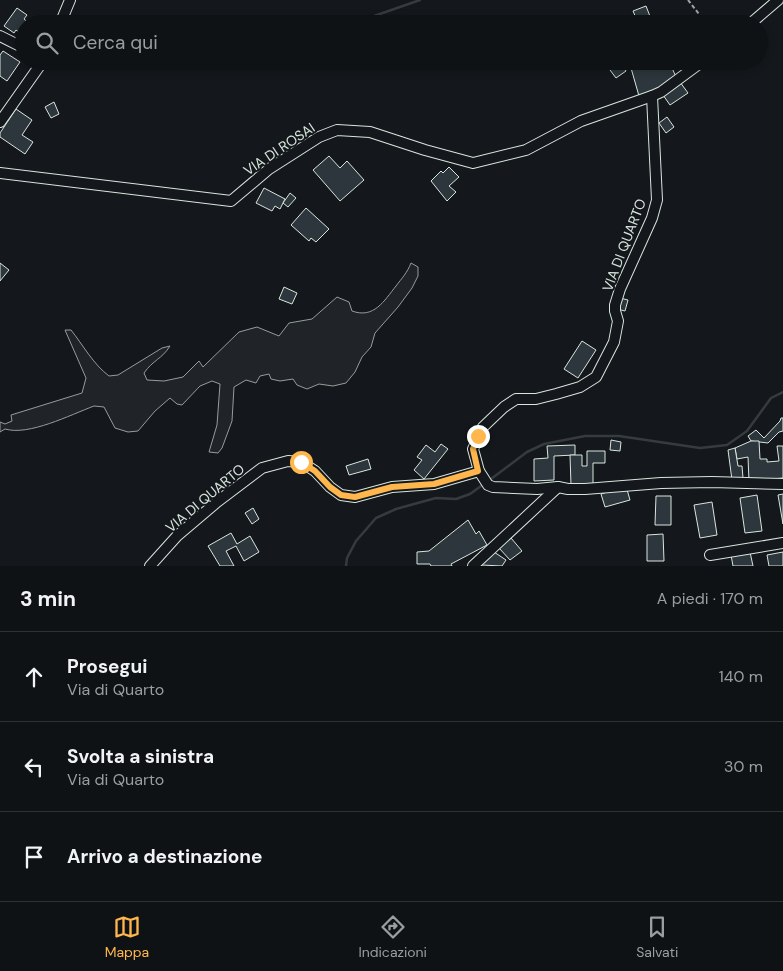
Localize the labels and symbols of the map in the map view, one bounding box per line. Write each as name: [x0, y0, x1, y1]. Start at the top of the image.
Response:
street label: VIA DI ROSAI: [240, 119, 318, 179]
street label: VIA DI QUARTO: [598, 196, 650, 294]
route end: [467, 425, 490, 448]
route start: [290, 451, 313, 474]
street label: VIA DI QUARTO: [162, 460, 248, 536]

